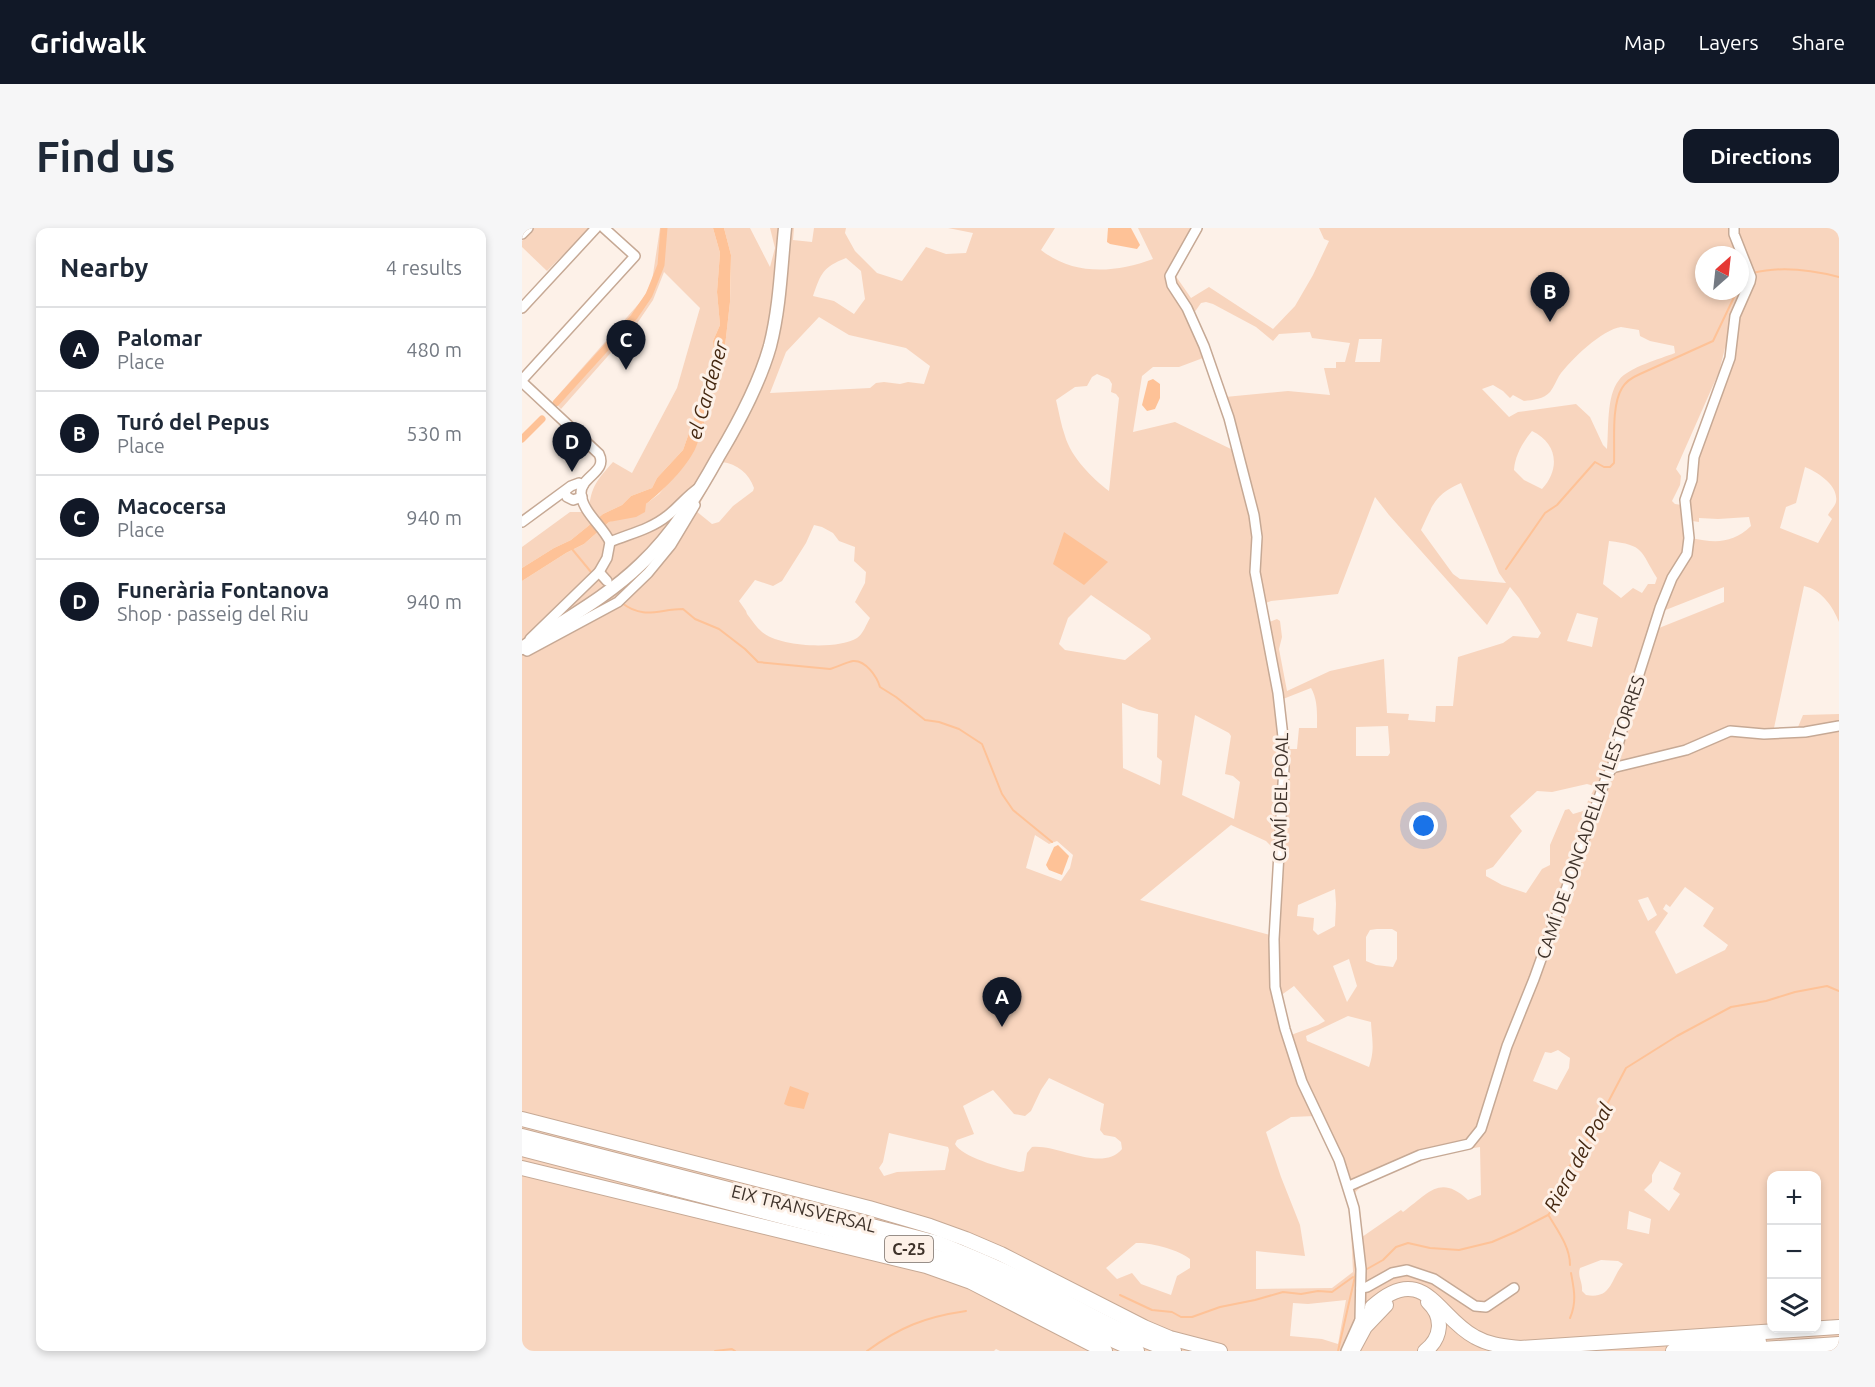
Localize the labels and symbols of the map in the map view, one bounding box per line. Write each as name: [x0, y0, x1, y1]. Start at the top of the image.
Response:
north arrow: [1695, 246, 1749, 300]
pin: B: [1530, 272, 1570, 322]
pin: C: [606, 320, 646, 370]
water label: el Cardener: [682, 337, 732, 442]
pin: D: [553, 422, 592, 472]
street label: CAMÍ DE JONCADELLA I LES TORRES: [1531, 673, 1648, 961]
street label: CAMÍ DEL POAL: [1268, 732, 1291, 862]
your location: [1409, 811, 1438, 840]
pin: A: [982, 978, 1022, 1027]
water label: Riera del Poal: [1539, 1098, 1617, 1215]
street label: EIX TRANSVERSAL: [729, 1180, 879, 1236]
road number: C-25: [885, 1236, 933, 1262]

